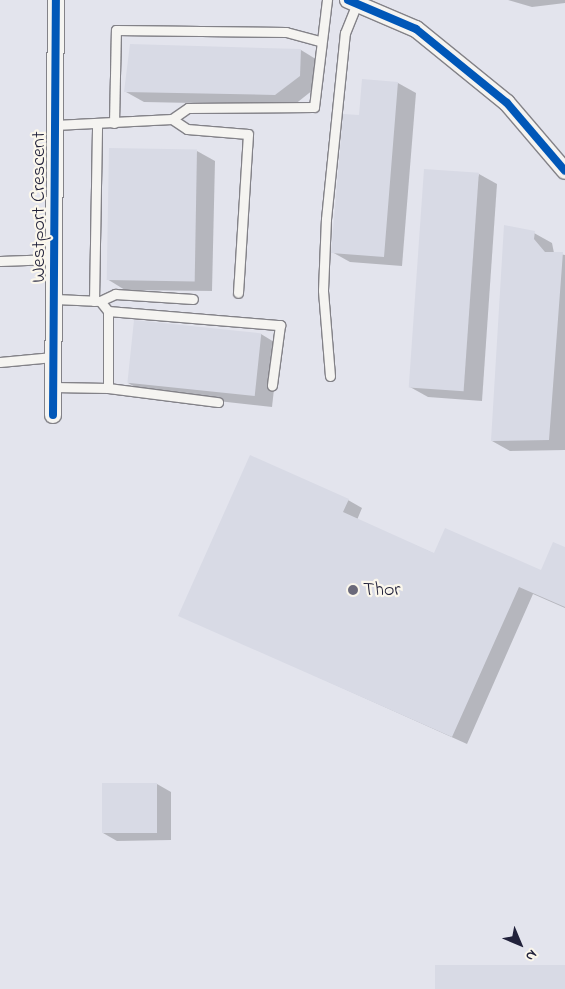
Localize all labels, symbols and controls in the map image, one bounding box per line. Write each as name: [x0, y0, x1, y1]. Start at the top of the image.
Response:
street label: Westport Crescent: [27, 131, 51, 283]
place label: Thor: [363, 578, 401, 602]
marker: Thor: [347, 584, 359, 596]
north arrow: [495, 919, 545, 969]
text: N: [520, 944, 542, 966]

